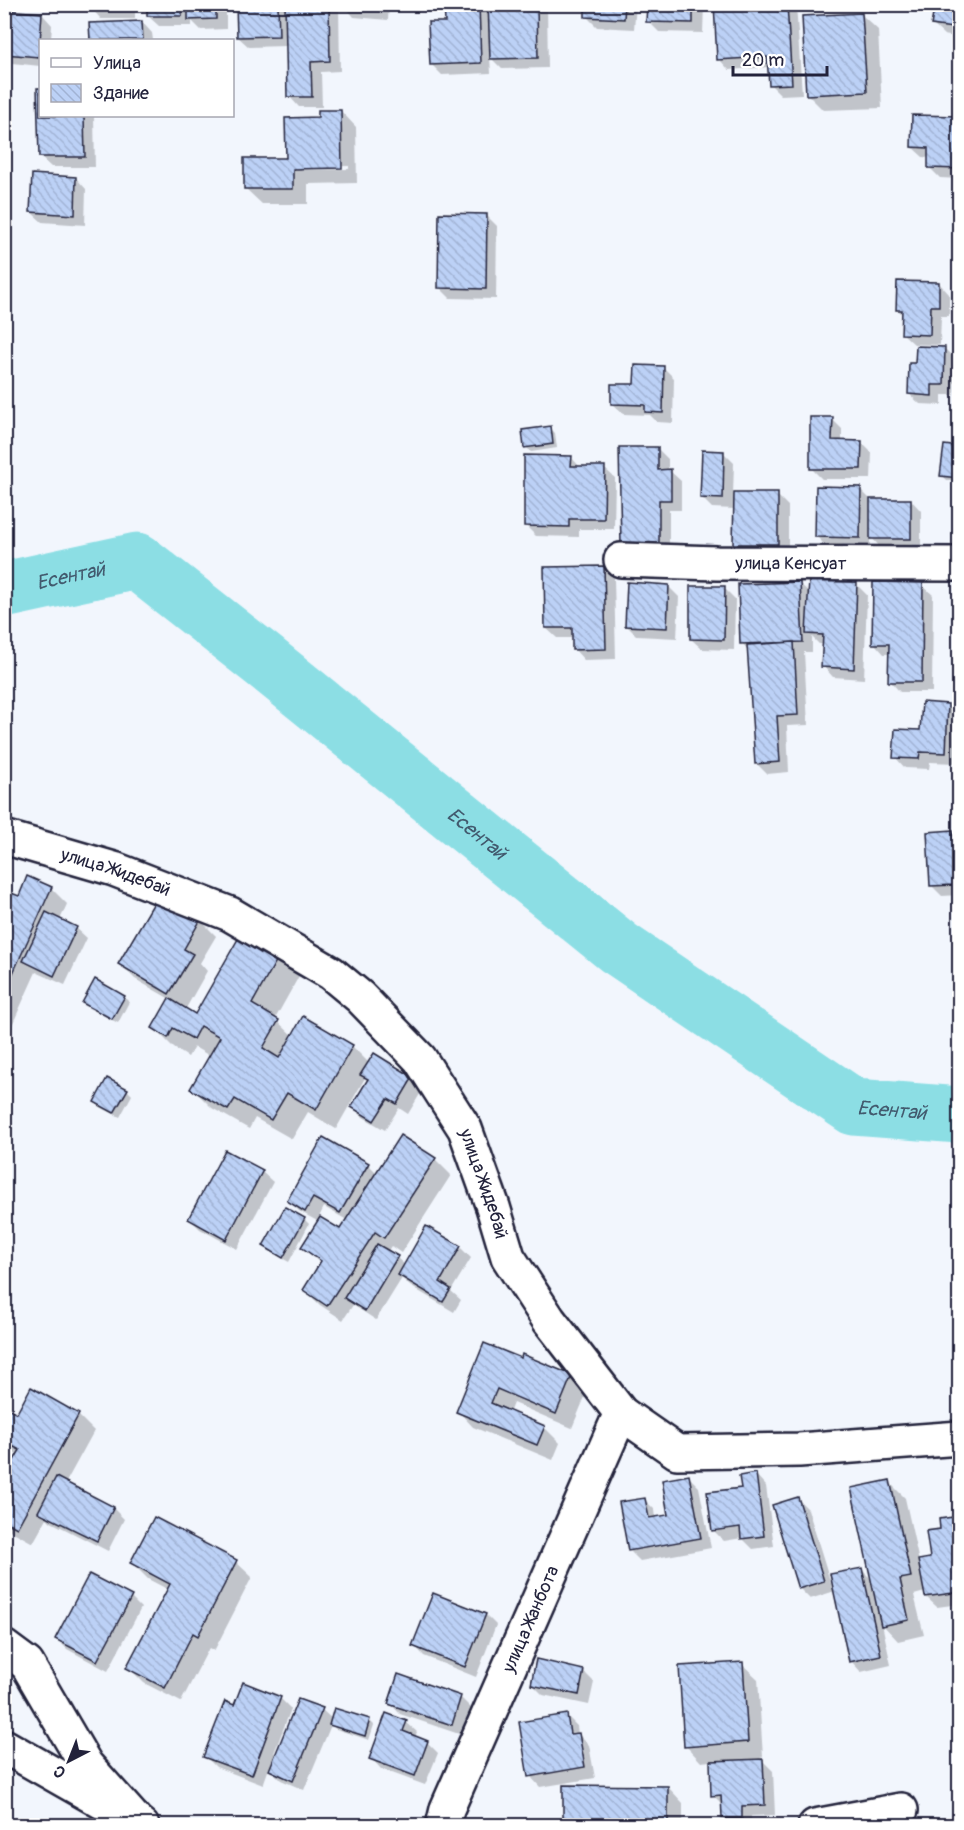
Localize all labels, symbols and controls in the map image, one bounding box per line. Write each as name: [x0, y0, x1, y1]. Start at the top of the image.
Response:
legend: [39, 39, 234, 117]
scale bar: [733, 39, 828, 77]
text: 20 m: [742, 49, 784, 72]
text: Улица: [93, 52, 141, 75]
text: Здание: [93, 82, 149, 105]
street label: улица Кенсуат: [734, 552, 847, 576]
water label: Есентай: [34, 556, 108, 596]
water label: Есентай: [442, 802, 513, 866]
street label: улица Жидебай: [57, 843, 174, 902]
water label: Есентай: [856, 1095, 929, 1126]
street label: улица Жидебай: [454, 1125, 513, 1241]
street label: улица Жанбота: [497, 1562, 564, 1677]
north arrow: [39, 1731, 99, 1791]
text: С: [49, 1761, 70, 1782]

